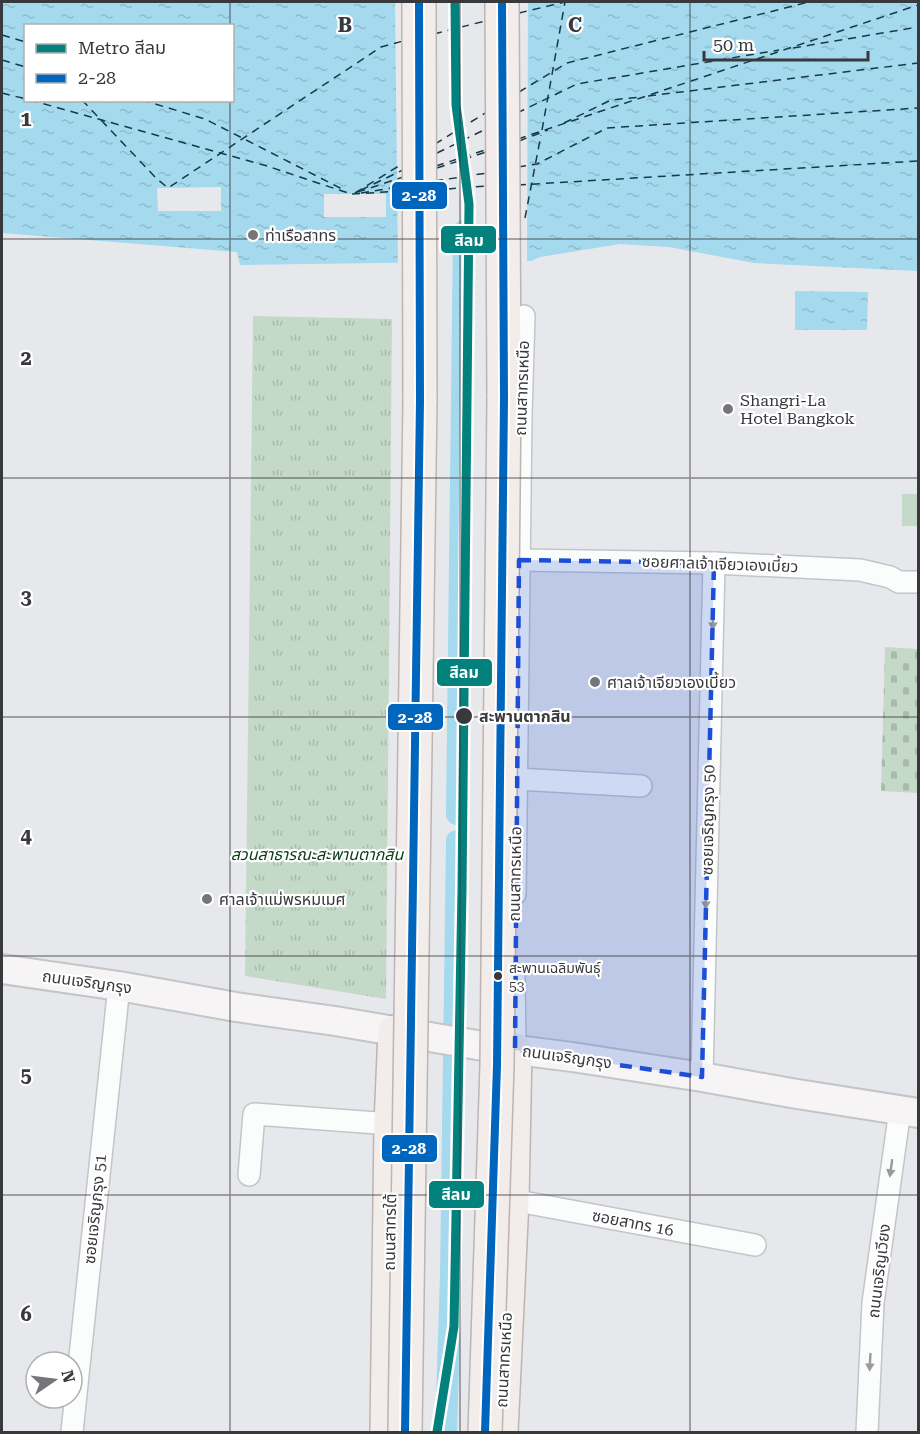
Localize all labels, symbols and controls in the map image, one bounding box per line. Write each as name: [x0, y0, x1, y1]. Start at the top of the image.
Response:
text: B: [338, 13, 352, 37]
text: C: [568, 13, 582, 37]
legend: [24, 24, 234, 102]
scale bar: [704, 24, 868, 62]
text: 50 m: [713, 34, 754, 55]
text: Metro สีลม: [78, 37, 166, 58]
text: 2-28: [78, 67, 116, 88]
text: 1: [20, 107, 32, 131]
line badge: 2-28: [391, 181, 448, 210]
text: 2-28: [402, 186, 436, 205]
line badge: สีลม: [440, 225, 497, 254]
place label: ท่าเรือสาทร: [265, 226, 336, 245]
marker: ท่าเรือสาทร: [246, 228, 260, 242]
text: สีลม: [454, 231, 484, 250]
street label: ถนนสาทรเหนือ: [511, 340, 533, 436]
text: 2: [20, 346, 32, 370]
place label: Shangri-La Hotel Bangkok: [740, 391, 855, 428]
marker: Shangri-La Hotel Bangkok: [721, 402, 735, 416]
street label: ซอยศาลเจ้าเจียวเองเบี้ยว: [641, 550, 799, 576]
text: 3: [20, 585, 32, 609]
one-way arrow: [708, 612, 717, 631]
line badge: สีลม: [436, 658, 493, 687]
text: สีลม: [449, 663, 479, 682]
place label: ศาลเจ้าเจียวเองเบี้ยว: [607, 671, 736, 692]
marker: ศาลเจ้าเจียวเองเบี้ยว: [588, 675, 602, 689]
line badge: 2-28: [387, 703, 444, 731]
marker: สะพานตากสิน: [454, 706, 474, 726]
place label: สะพานตากสิน: [479, 707, 571, 726]
text: 2-28: [398, 708, 432, 727]
street label: ซอยเจริญกรุง 50: [698, 764, 718, 876]
text: 4: [20, 824, 32, 848]
street label: ถนนสาทรเหนือ: [505, 826, 525, 922]
park label: สวนสาธารณะสะพานตากสิน: [231, 845, 405, 864]
place label: ศาลเจ้าแม่พรหมเมศ: [219, 890, 346, 909]
one-way arrow: [701, 891, 711, 910]
marker: ศาลเจ้าแม่พรหมเมศ: [200, 892, 214, 906]
place label: สะพานเฉลิมพันธุ์ 53: [509, 960, 601, 994]
street label: ถนนเจริญกรุง: [41, 966, 133, 998]
marker: สะพานเฉลิมพันธุ์ 53: [492, 970, 504, 982]
street label: ถนนเจริญกรุง: [521, 1041, 613, 1073]
text: 5: [20, 1063, 32, 1087]
line badge: 2-28: [381, 1134, 438, 1163]
text: 2-28: [392, 1139, 426, 1158]
street label: ซอยเจริญกรุง 51: [80, 1153, 110, 1265]
one-way arrow: [887, 1159, 896, 1178]
line badge: สีลม: [428, 1180, 485, 1209]
text: สีลม: [441, 1185, 471, 1204]
street label: ถนนสาทรใต้: [380, 1193, 400, 1271]
street label: ซอยสาทร 16: [591, 1206, 675, 1240]
street label: ถนนเจริญเวียง: [864, 1223, 894, 1319]
text: 6: [20, 1302, 32, 1326]
street label: ถนนสาทรเหนือ: [492, 1312, 516, 1408]
north arrow: [24, 1350, 84, 1410]
one-way arrow: [866, 1352, 875, 1371]
text: N: [57, 1368, 79, 1385]

